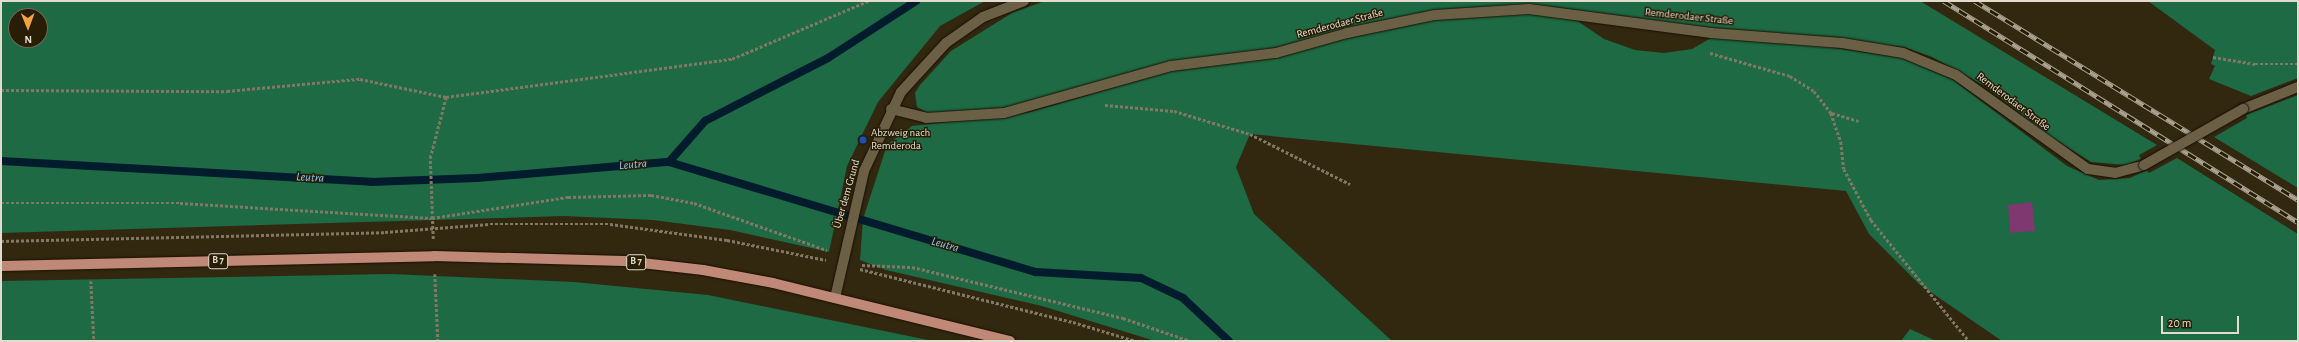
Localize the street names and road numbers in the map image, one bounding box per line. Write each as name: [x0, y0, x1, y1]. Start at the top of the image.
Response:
street label: Remderodaer Straße: [1295, 6, 1385, 42]
street label: Remderodaer Straße: [1644, 6, 1734, 28]
street label: Remderodaer Straße: [1974, 70, 2052, 134]
street label: Über dem Grund: [831, 158, 863, 230]
road number: B 7: [208, 253, 228, 269]
road number: B 7: [626, 254, 646, 270]

